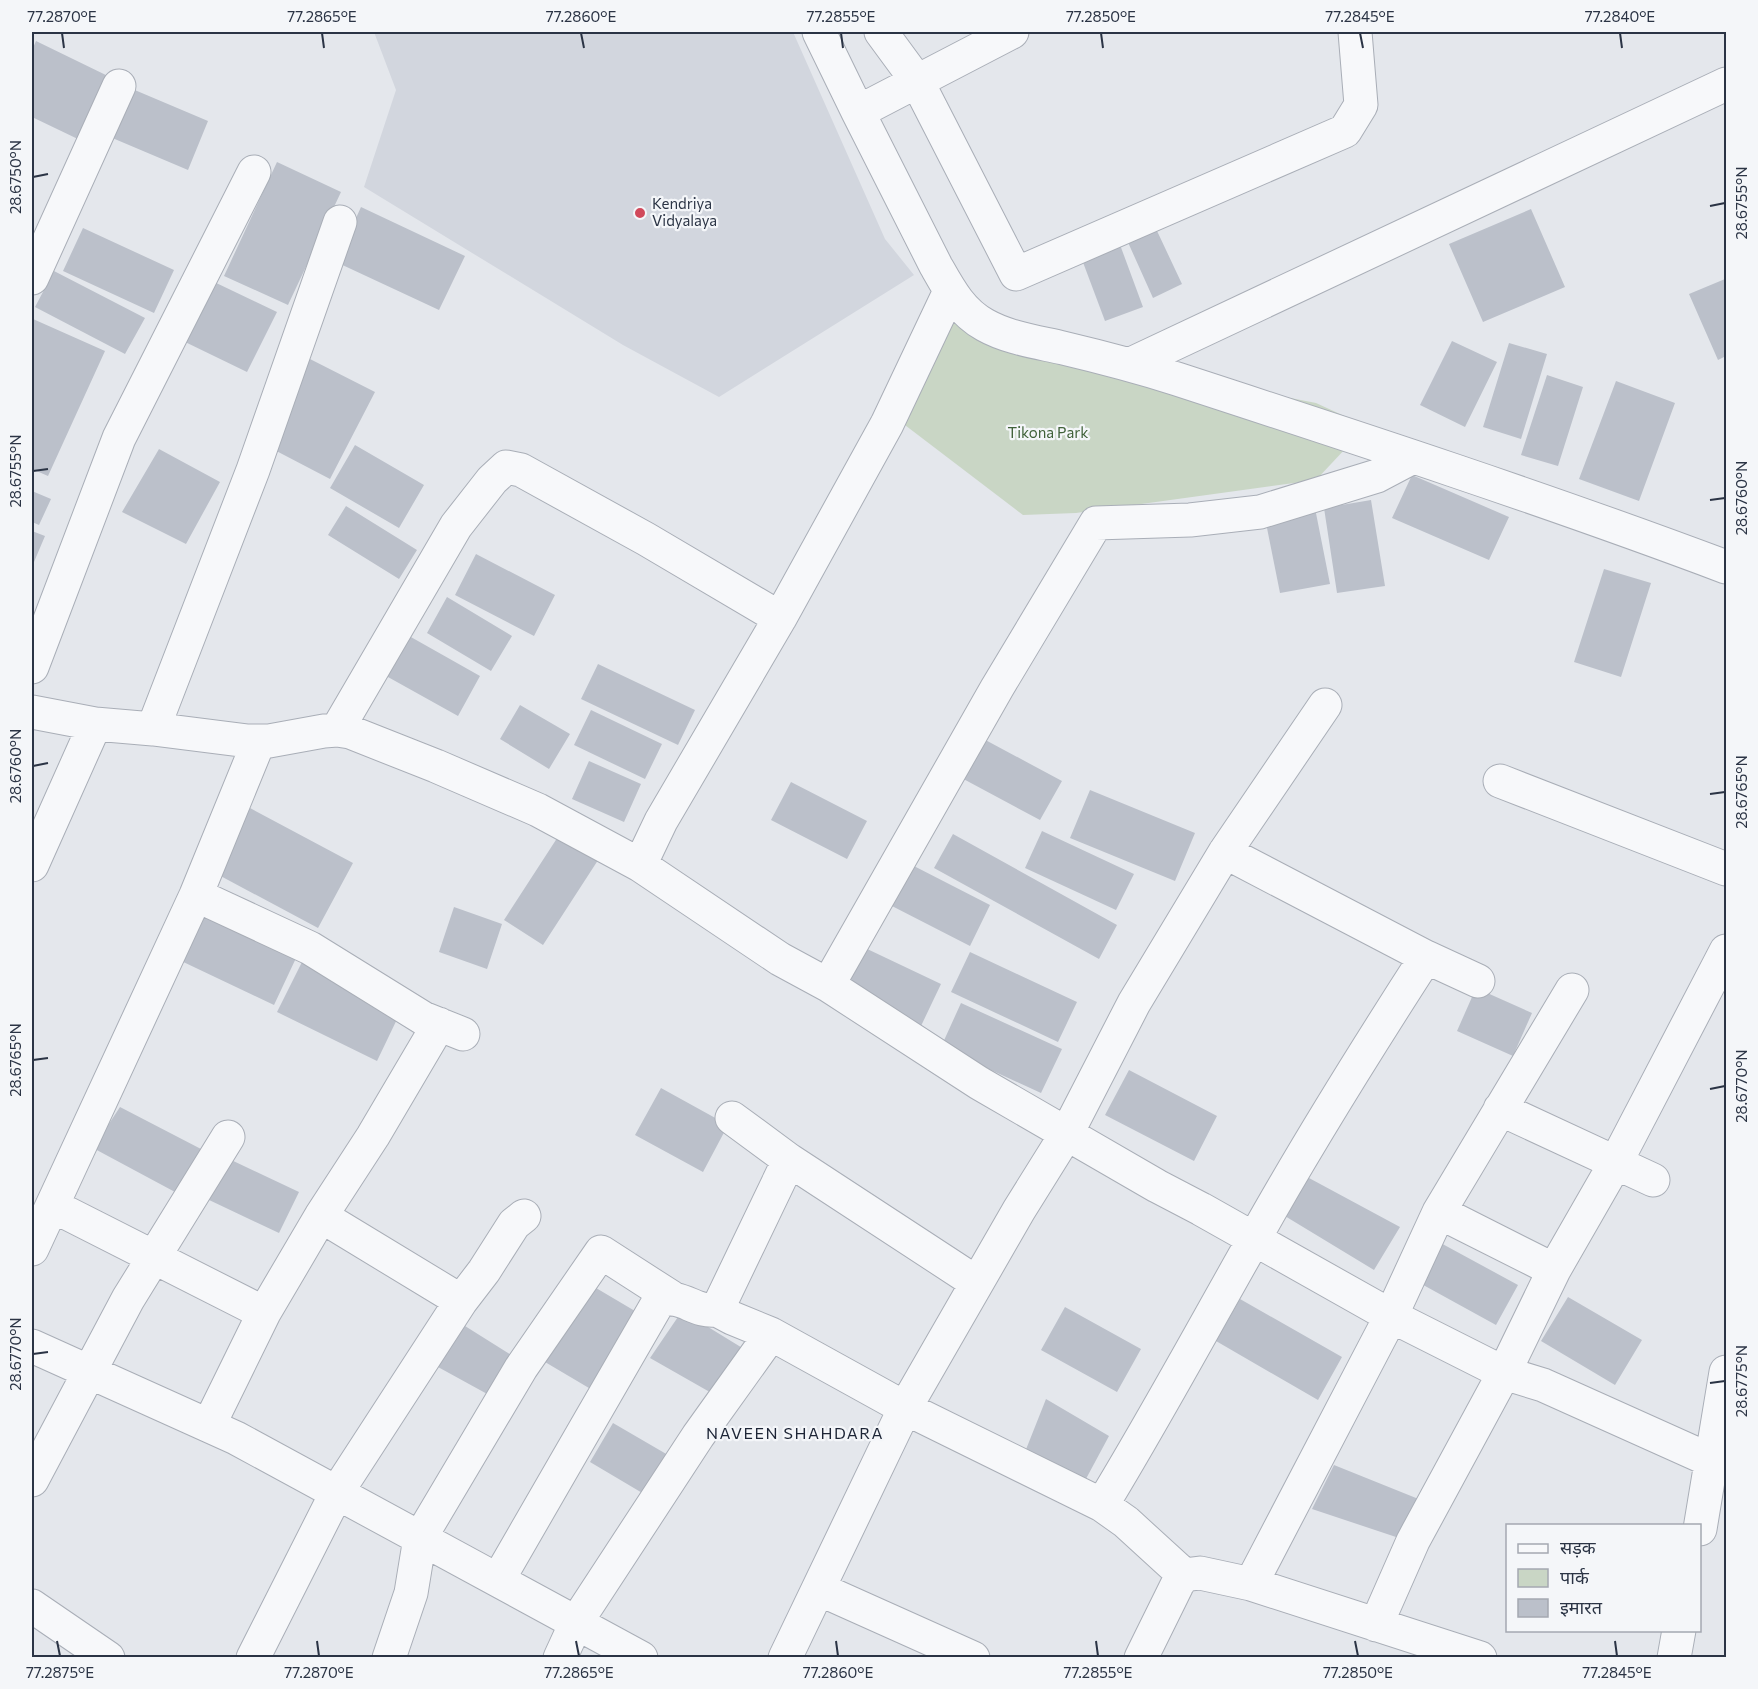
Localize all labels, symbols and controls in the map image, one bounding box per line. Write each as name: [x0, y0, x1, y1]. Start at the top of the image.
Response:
text: 77.2870°E: [27, 7, 97, 25]
text: 77.2865°E: [287, 7, 357, 25]
text: 77.2860°E: [546, 7, 616, 25]
text: 77.2855°E: [807, 7, 876, 25]
text: 77.2850°E: [1066, 7, 1136, 25]
text: 77.2845°E: [1325, 7, 1395, 25]
text: 77.2840°E: [1585, 7, 1655, 25]
text: 28.6750°N: [6, 140, 24, 214]
text: 28.6755°N: [1732, 167, 1750, 239]
place label: Kendriya Vidyalaya: [652, 194, 717, 229]
marker: Kendriya Vidyalaya: [633, 206, 647, 220]
park label: Tikona Park: [1008, 423, 1088, 441]
text: 28.6755°N: [6, 435, 24, 507]
text: 28.6760°N: [1732, 461, 1750, 535]
text: 28.6760°N: [6, 729, 24, 803]
text: 28.6765°N: [1732, 755, 1750, 829]
text: 28.6765°N: [6, 1023, 24, 1097]
text: 28.6770°N: [1732, 1049, 1750, 1123]
text: 28.6770°N: [6, 1317, 24, 1391]
text: 28.6775°N: [1732, 1345, 1750, 1417]
district label: NAVEEN SHAHDARA: [706, 1423, 884, 1442]
legend: [1506, 1524, 1701, 1632]
text: सड़क: [1560, 1536, 1597, 1558]
text: पार्क: [1560, 1566, 1590, 1588]
text: इमारत: [1560, 1596, 1603, 1618]
text: 77.2875°E: [26, 1663, 94, 1681]
text: 77.2870°E: [284, 1663, 354, 1681]
text: 77.2865°E: [544, 1663, 614, 1681]
text: 77.2860°E: [803, 1663, 873, 1681]
text: 77.2855°E: [1064, 1663, 1133, 1681]
text: 77.2850°E: [1323, 1663, 1393, 1681]
text: 77.2845°E: [1582, 1663, 1652, 1681]

